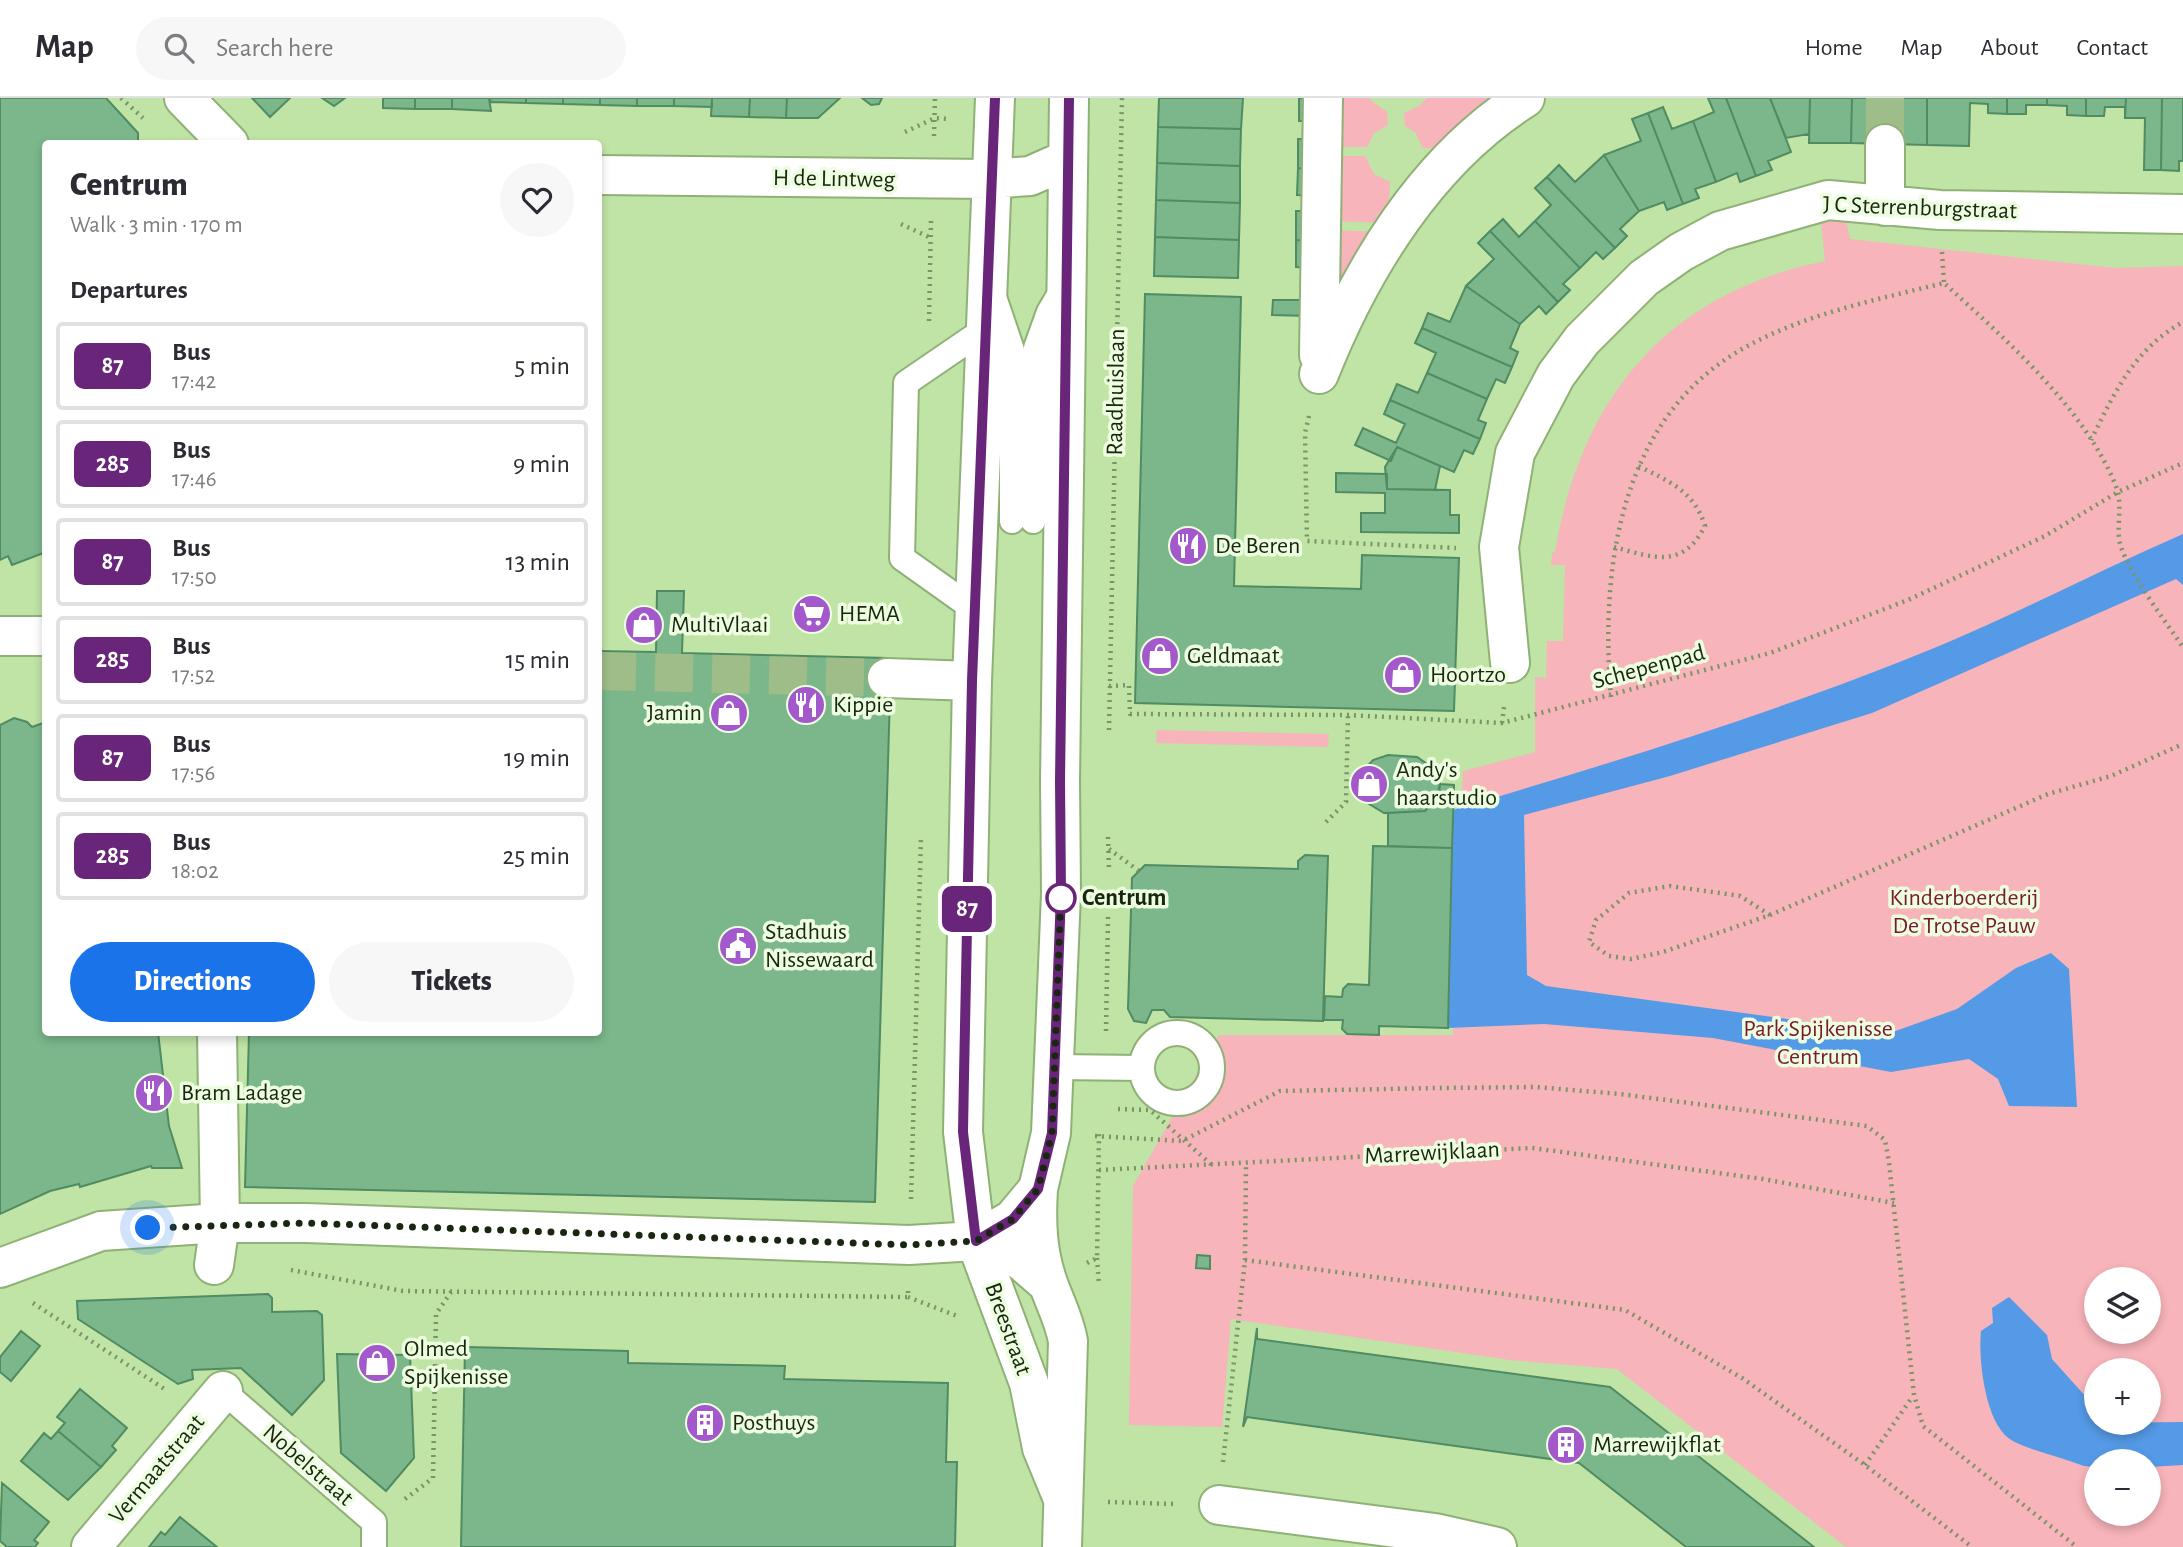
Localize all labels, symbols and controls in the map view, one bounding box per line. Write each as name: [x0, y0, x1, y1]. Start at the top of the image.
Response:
search box: [136, 17, 626, 80]
icon: search: [160, 29, 198, 67]
text: Map: [35, 31, 94, 64]
text: Search here: [216, 35, 334, 61]
text: Home: [1805, 36, 1863, 60]
text: Map: [1901, 36, 1943, 60]
text: About: [1981, 36, 2038, 60]
text: Contact: [2076, 36, 2148, 60]
button: heart: [500, 163, 574, 237]
street label: H de Lintweg: [773, 166, 896, 192]
text: Centrum: [70, 169, 188, 202]
street label: J C Sterrenburgstraat: [1823, 193, 2018, 223]
text: Walk · 3 min · 170 m: [70, 214, 243, 237]
text: Departures: [70, 277, 188, 303]
street label: Raadhuislaan: [1103, 328, 1129, 456]
text: Bus: [172, 339, 211, 365]
text: 5 min: [514, 353, 570, 379]
text: 87: [101, 354, 124, 378]
text: 17:42: [172, 370, 216, 393]
text: Bus: [172, 437, 211, 463]
text: 9 min: [513, 451, 570, 477]
text: 285: [96, 452, 129, 476]
text: 17:46: [172, 468, 217, 491]
restaurant icon: De Beren: [1167, 525, 1209, 567]
place label: De Beren: [1215, 534, 1300, 558]
text: Bus: [172, 535, 211, 561]
text: 13 min: [506, 549, 570, 575]
text: 87: [101, 550, 124, 574]
text: 17:50: [172, 566, 217, 589]
supermarket icon: HEMA: [791, 593, 833, 635]
place label: HEMA: [839, 602, 900, 626]
shop icon: MultiVlaai: [623, 604, 665, 646]
place label: MultiVlaai: [671, 613, 768, 637]
text: Bus: [172, 633, 211, 659]
shop icon: Geldmaat: [1139, 635, 1181, 677]
street label: Schepenpad: [1590, 641, 1708, 693]
place label: Geldmaat: [1187, 644, 1280, 668]
text: 15 min: [505, 647, 570, 673]
text: 285: [96, 648, 129, 672]
shop icon: Hoortzo: [1382, 654, 1424, 696]
place label: Hoortzo: [1430, 663, 1506, 687]
text: 17:52: [172, 664, 215, 687]
restaurant icon: Kippie: [785, 684, 827, 726]
shop icon: Jamin: [708, 692, 750, 734]
place label: Kippie: [833, 693, 893, 717]
place label: Jamin: [647, 701, 702, 725]
text: Bus: [172, 731, 211, 757]
text: 19 min: [504, 745, 570, 771]
text: 87: [101, 746, 124, 770]
place label: Andy's haarstudio: [1396, 758, 1497, 810]
text: 17:56: [172, 762, 215, 785]
shop icon: Andy's haarstudio: [1348, 763, 1390, 805]
text: Bus: [172, 829, 211, 855]
text: 25 min: [503, 843, 570, 869]
text: 285: [96, 844, 129, 868]
text: 18:02: [172, 860, 219, 883]
marker: Centrum: [1046, 883, 1076, 913]
line badge: 87: [936, 886, 998, 932]
place label: Centrum: [1082, 886, 1166, 910]
park label: Kinderboerderij De Trotse Pauw: [1890, 886, 2038, 938]
text: 87: [956, 897, 978, 921]
place label: Stadhuis Nissewaard: [765, 920, 874, 972]
public building icon: Stadhuis Nissewaard: [717, 925, 759, 967]
button: Directions: [70, 942, 315, 1022]
button: Tickets: [329, 942, 574, 1022]
park label: Park Spijkenisse Centrum: [1743, 1017, 1893, 1069]
restaurant icon: Bram Ladage: [133, 1072, 175, 1114]
place label: Bram Ladage: [181, 1081, 303, 1105]
street label: Marrewijklaan: [1364, 1137, 1500, 1169]
your location: [130, 1210, 165, 1245]
map controls: [2084, 1267, 2161, 1526]
button: layers: [2084, 1267, 2161, 1344]
street label: Breestraat: [980, 1280, 1036, 1379]
place label: Olmed Spijkenisse: [404, 1337, 508, 1389]
shop icon: Olmed Spijkenisse: [356, 1342, 398, 1384]
button: +: [2084, 1358, 2161, 1435]
building icon: Posthuys: [684, 1402, 726, 1444]
street label: Vermaatstraat: [105, 1410, 210, 1528]
place label: Posthuys: [732, 1411, 815, 1435]
street label: Nobelstraat: [258, 1420, 358, 1511]
building icon: Marrewijkflat: [1545, 1424, 1587, 1466]
place label: Marrewijkflat: [1593, 1433, 1721, 1457]
button: −: [2084, 1449, 2161, 1526]

